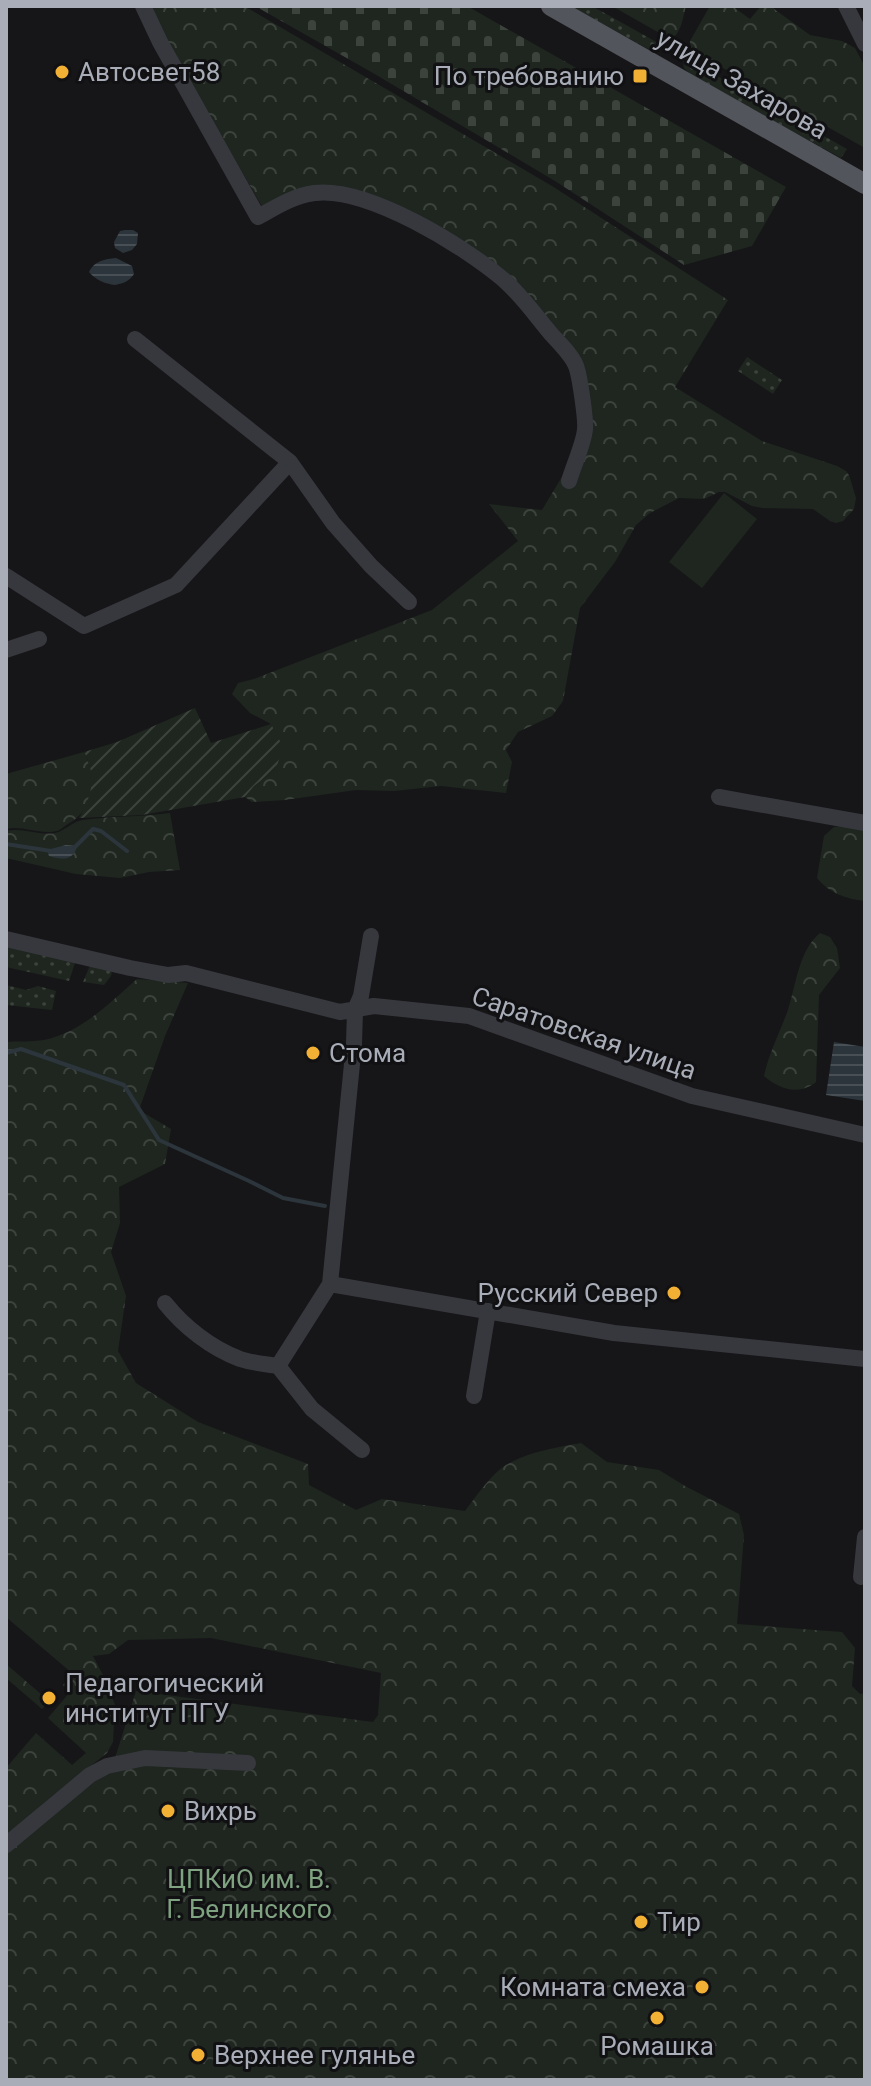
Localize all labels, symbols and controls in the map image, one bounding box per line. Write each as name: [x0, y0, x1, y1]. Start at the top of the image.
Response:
street label: улица Захарова: [651, 23, 833, 145]
place label: Автосвет58: [78, 57, 220, 87]
place label: По требованию: [434, 61, 624, 91]
marker: Автосвет58: [53, 63, 71, 81]
marker: По требованию: [631, 67, 649, 85]
street label: Саратовская улица: [468, 981, 700, 1085]
place label: Стома: [329, 1038, 406, 1068]
marker: Стома: [304, 1044, 322, 1062]
place label: Русский Север: [478, 1278, 658, 1308]
marker: Русский Север: [665, 1284, 683, 1302]
place label: Педагогический институт ПГУ: [65, 1668, 264, 1728]
marker: Педагогический институт ПГУ: [40, 1689, 58, 1707]
place label: Вихрь: [184, 1796, 257, 1826]
marker: Вихрь: [159, 1802, 177, 1820]
park label: ЦПКиО им. В. Г. Белинского: [166, 1864, 332, 1924]
place label: Тир: [657, 1907, 701, 1937]
marker: Тир: [632, 1913, 650, 1931]
place label: Комната смеха: [500, 1972, 686, 2002]
marker: Комната смеха: [693, 1978, 711, 1996]
marker: Ромашка: [648, 2009, 666, 2027]
place label: Ромашка: [600, 2031, 714, 2061]
place label: Верхнее гулянье: [214, 2040, 415, 2070]
marker: Верхнее гулянье: [189, 2046, 207, 2064]

